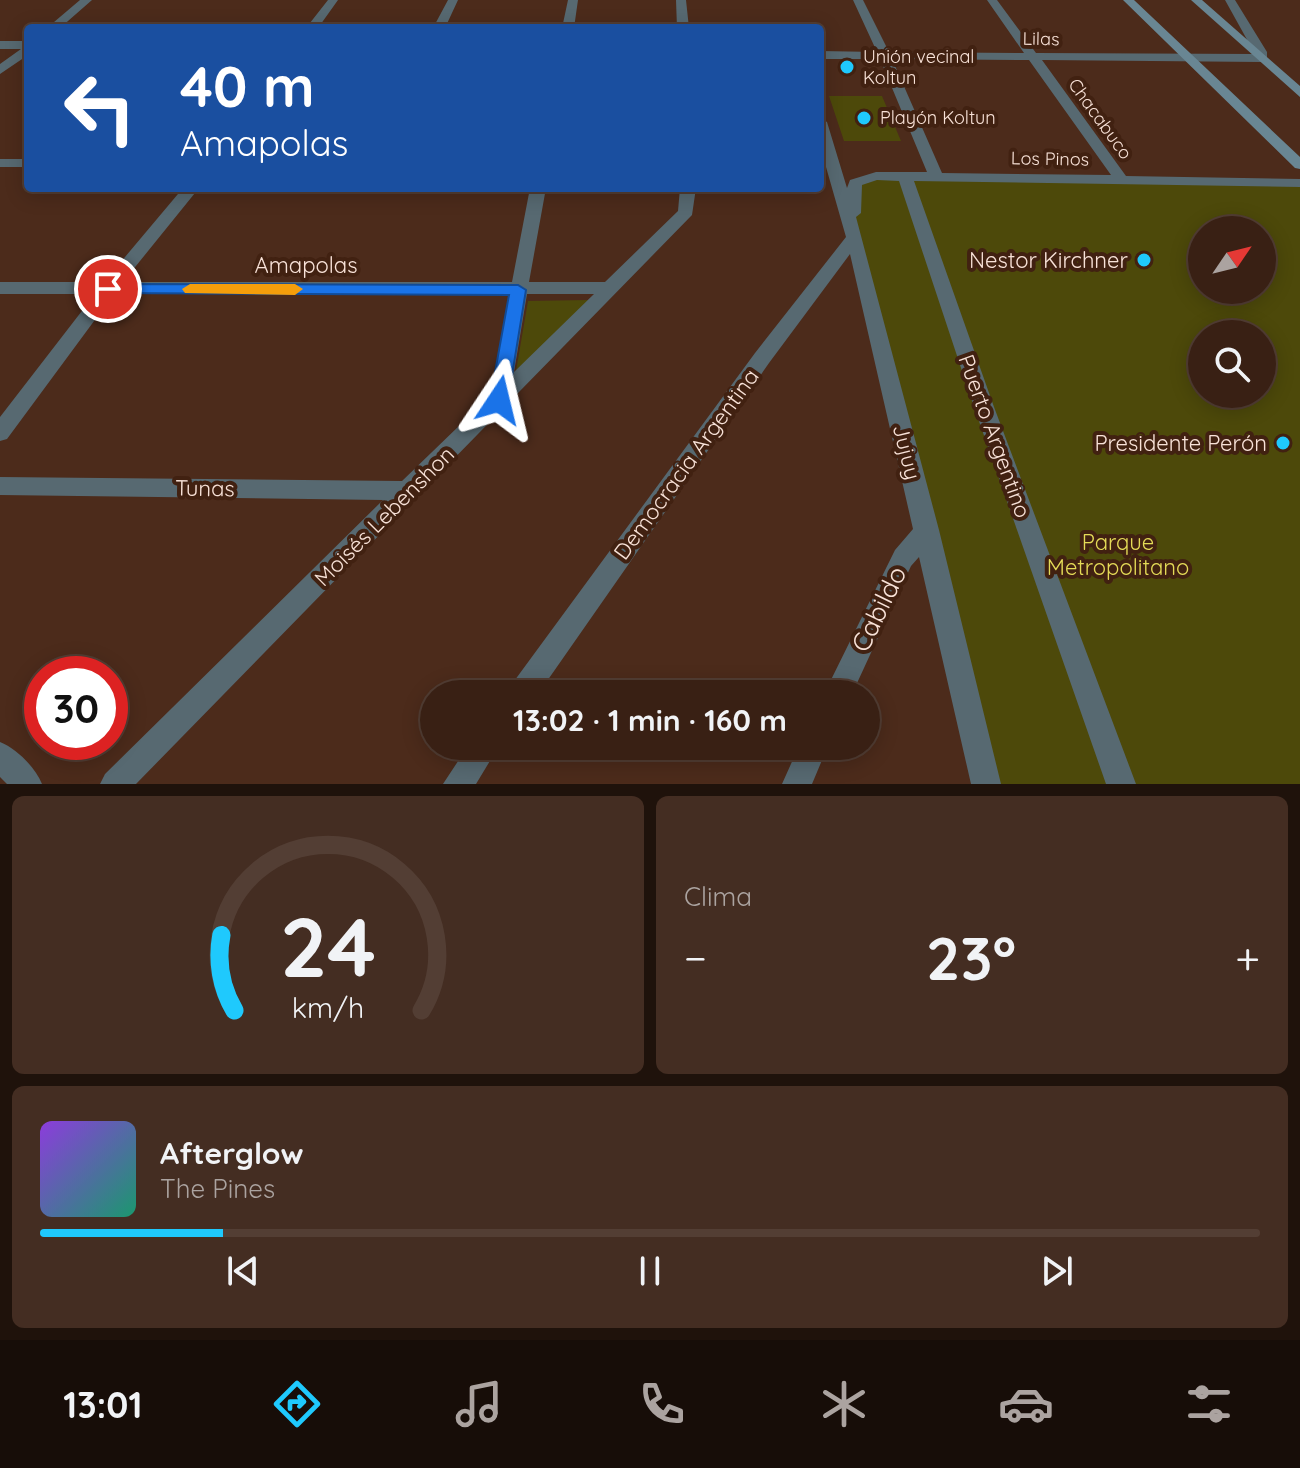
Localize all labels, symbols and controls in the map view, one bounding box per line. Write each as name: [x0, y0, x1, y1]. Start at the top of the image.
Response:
street label: Lilas: [1022, 27, 1060, 50]
place label: Unión vecinal Koltun: [863, 45, 975, 89]
text: 40 m: [180, 51, 315, 121]
icon: left: [48, 56, 152, 160]
marker: Unión vecinal Koltun: [838, 58, 856, 76]
street label: Chacabuco: [1063, 74, 1137, 164]
place label: Playón Koltun: [880, 106, 996, 129]
marker: Playón Koltun: [855, 109, 873, 127]
text: Amapolas: [180, 120, 348, 165]
street label: Los Pinos: [1011, 146, 1089, 171]
north arrow: [1188, 216, 1276, 304]
map controls: [1188, 216, 1276, 408]
place label: Nestor Kirchner: [969, 246, 1129, 274]
street label: Amapolas: [255, 251, 357, 279]
marker: Nestor Kirchner: [1135, 251, 1153, 269]
pin: [74, 255, 142, 323]
icon: arrive: [86, 267, 130, 311]
button: search: [1188, 320, 1276, 408]
street label: Puerto Argentino: [952, 350, 1038, 522]
position arrow: [457, 358, 541, 442]
street label: Democracia Argentina: [607, 363, 765, 565]
street label: Jujuy: [887, 421, 927, 483]
place label: Presidente Perón: [1094, 429, 1267, 457]
marker: Presidente Perón: [1274, 434, 1292, 452]
street label: Moisés Lebenshon: [308, 440, 460, 592]
street label: Tunas: [175, 473, 235, 503]
park label: Parque Metropolitano: [1047, 528, 1189, 581]
street label: Cabildo: [844, 561, 913, 657]
speed limit sign: 30: [24, 656, 128, 760]
text: 13:02 · 1 min · 160 m: [513, 701, 787, 739]
text: Clima: [684, 880, 752, 913]
text: 24: [280, 894, 376, 998]
text: 23°: [926, 920, 1016, 995]
text: −: [684, 930, 707, 985]
text: +: [1235, 930, 1260, 985]
text: km/h: [292, 989, 364, 1025]
text: Afterglow: [160, 1134, 303, 1172]
text: The Pines: [160, 1172, 275, 1205]
icon: previous: [221, 1249, 265, 1293]
icon: pause: [628, 1249, 672, 1293]
icon: next: [1035, 1249, 1079, 1293]
icon: directions: [269, 1376, 325, 1432]
icon: music: [451, 1376, 507, 1432]
icon: phone: [634, 1376, 690, 1432]
icon: climate: [816, 1376, 872, 1432]
icon: car: [998, 1376, 1054, 1432]
icon: filters: [1181, 1376, 1237, 1432]
text: 13:01: [63, 1382, 142, 1427]

